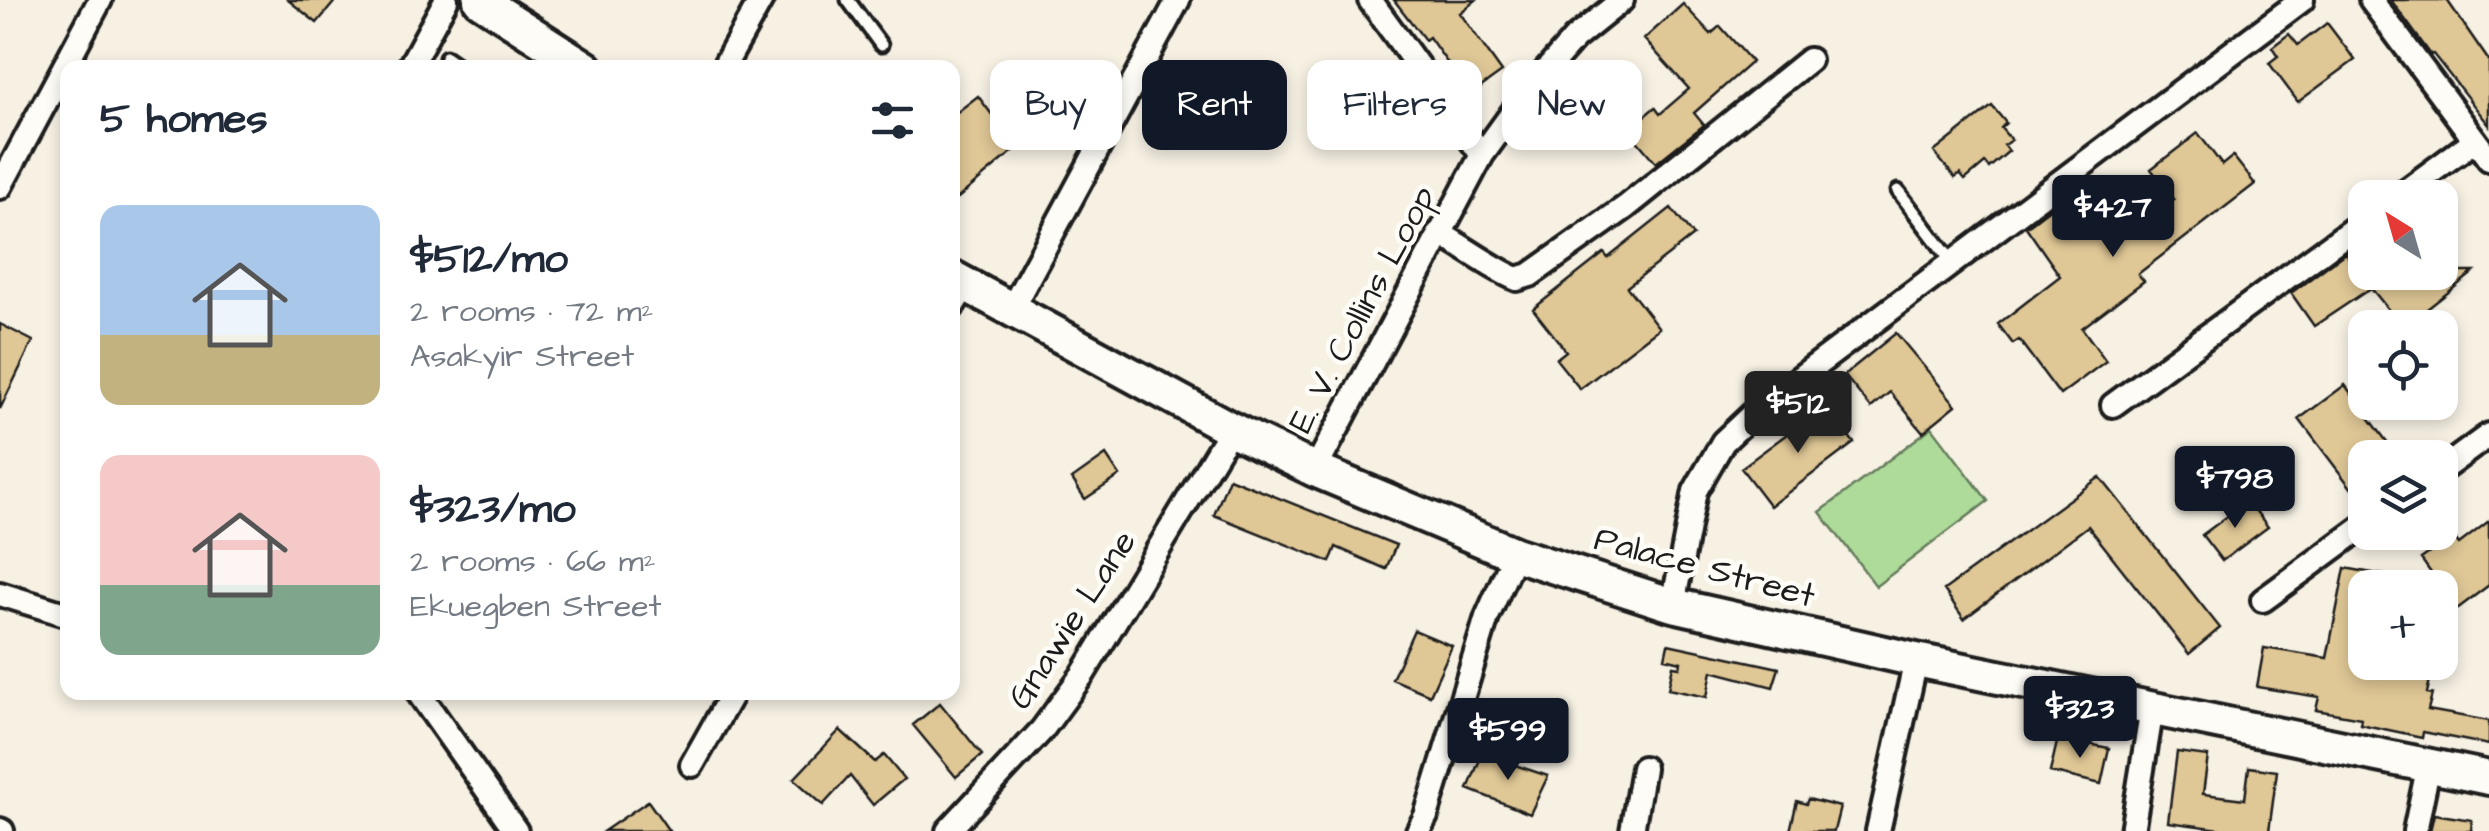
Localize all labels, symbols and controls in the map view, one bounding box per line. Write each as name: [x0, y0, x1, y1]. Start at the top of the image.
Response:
chip: Buy: [990, 60, 1122, 150]
chip: Rent: [1142, 60, 1287, 150]
chip: Filters: [1307, 60, 1482, 150]
chip: New: [1502, 60, 1642, 150]
text: 5 homes: [100, 91, 267, 149]
icon: filters: [865, 93, 920, 148]
pin: $427: [2054, 175, 2172, 260]
street label: E. V. Collins Loop: [1276, 177, 1448, 442]
north arrow: [2348, 180, 2458, 290]
map controls: [2348, 180, 2458, 680]
text: $427: [2074, 185, 2152, 230]
text: $512/mo: [410, 231, 568, 289]
icon: home: [180, 245, 300, 365]
text: 2 rooms · 72 m²: [410, 289, 654, 334]
button: locate: [2348, 310, 2458, 420]
text: Asakyir Street: [410, 334, 634, 379]
pin: $512: [1739, 371, 1857, 456]
text: $512: [1767, 381, 1829, 426]
button: layers: [2348, 440, 2458, 550]
pin: $798: [2176, 446, 2294, 531]
text: $798: [2197, 456, 2273, 501]
text: $323/mo: [410, 481, 576, 539]
icon: home: [180, 495, 300, 615]
street label: Palace Street: [1589, 514, 1820, 620]
street label: Gnawie Lane: [996, 521, 1149, 719]
text: 2 rooms · 66 m²: [410, 539, 656, 584]
button: +: [2348, 570, 2458, 680]
text: Ekuegben Street: [410, 584, 661, 629]
pin: $323: [2021, 676, 2139, 761]
text: $323: [2046, 686, 2114, 731]
pin: $599: [1449, 698, 1567, 783]
text: $599: [1470, 708, 1546, 753]

